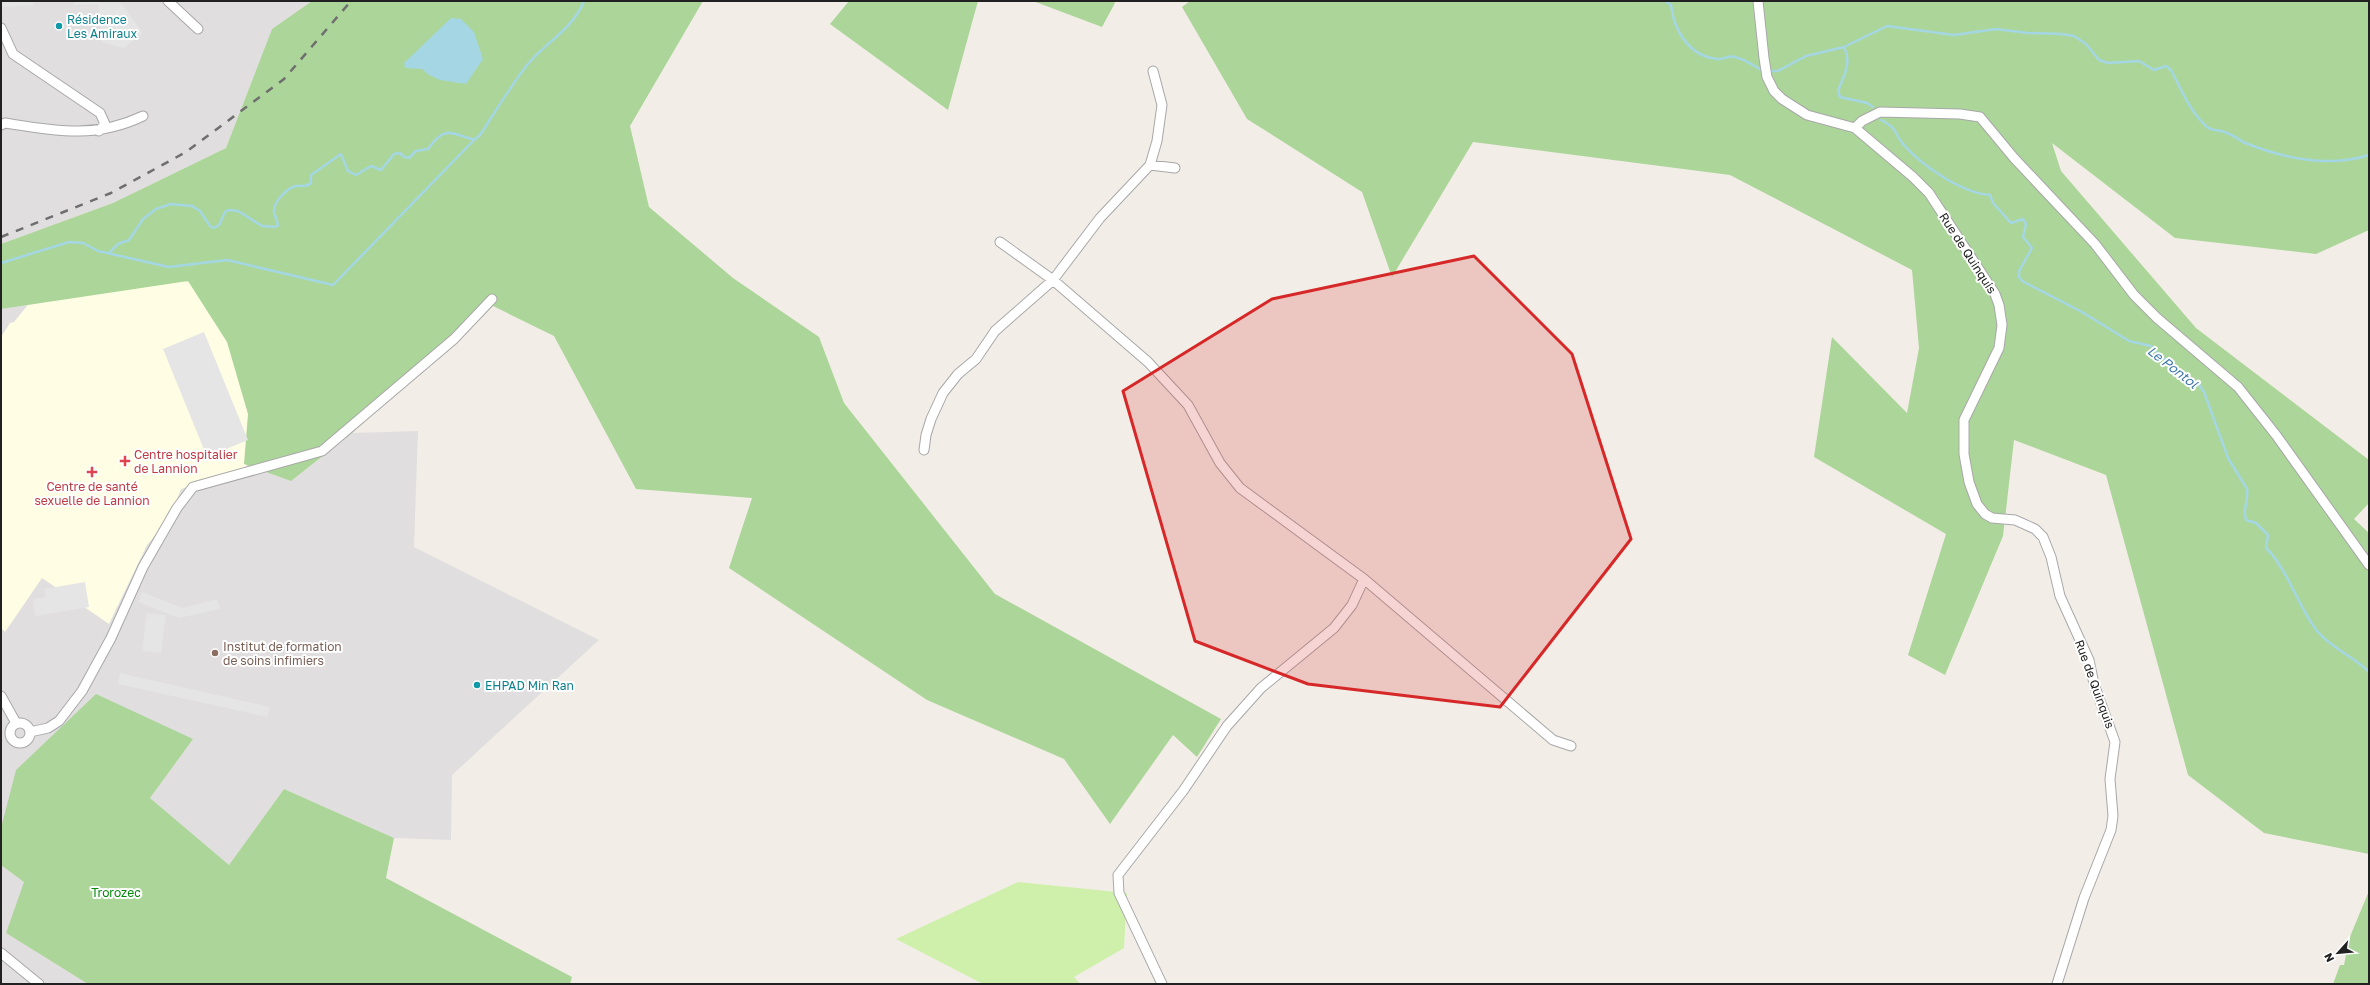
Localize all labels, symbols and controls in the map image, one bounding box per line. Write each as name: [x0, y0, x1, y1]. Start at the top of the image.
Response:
place label: Résidence Les Amiraux: [67, 12, 138, 41]
marker: Résidence Les Amiraux: [54, 21, 64, 31]
street label: Rue de Quinquis: [1936, 210, 2000, 296]
water label: Le Pontol: [2145, 342, 2202, 392]
place label: Centre hospitalier de Lannion: [134, 447, 238, 476]
marker: Centre hospitalier de Lannion: [119, 455, 131, 467]
marker: Centre de santé sexuelle de Lannion: [86, 466, 98, 478]
place label: Centre de santé sexuelle de Lannion: [34, 479, 150, 508]
street label: Rue de Quinquis: [2072, 638, 2118, 730]
place label: Institut de formation de soins infimiers: [223, 639, 342, 668]
marker: Institut de formation de soins infimiers: [210, 648, 220, 658]
place label: EHPAD Min Ran: [485, 678, 574, 693]
marker: EHPAD Min Ran: [472, 680, 482, 690]
park label: Trorozec: [91, 885, 141, 900]
north arrow: [2318, 933, 2358, 973]
text: N: [2321, 951, 2336, 964]

